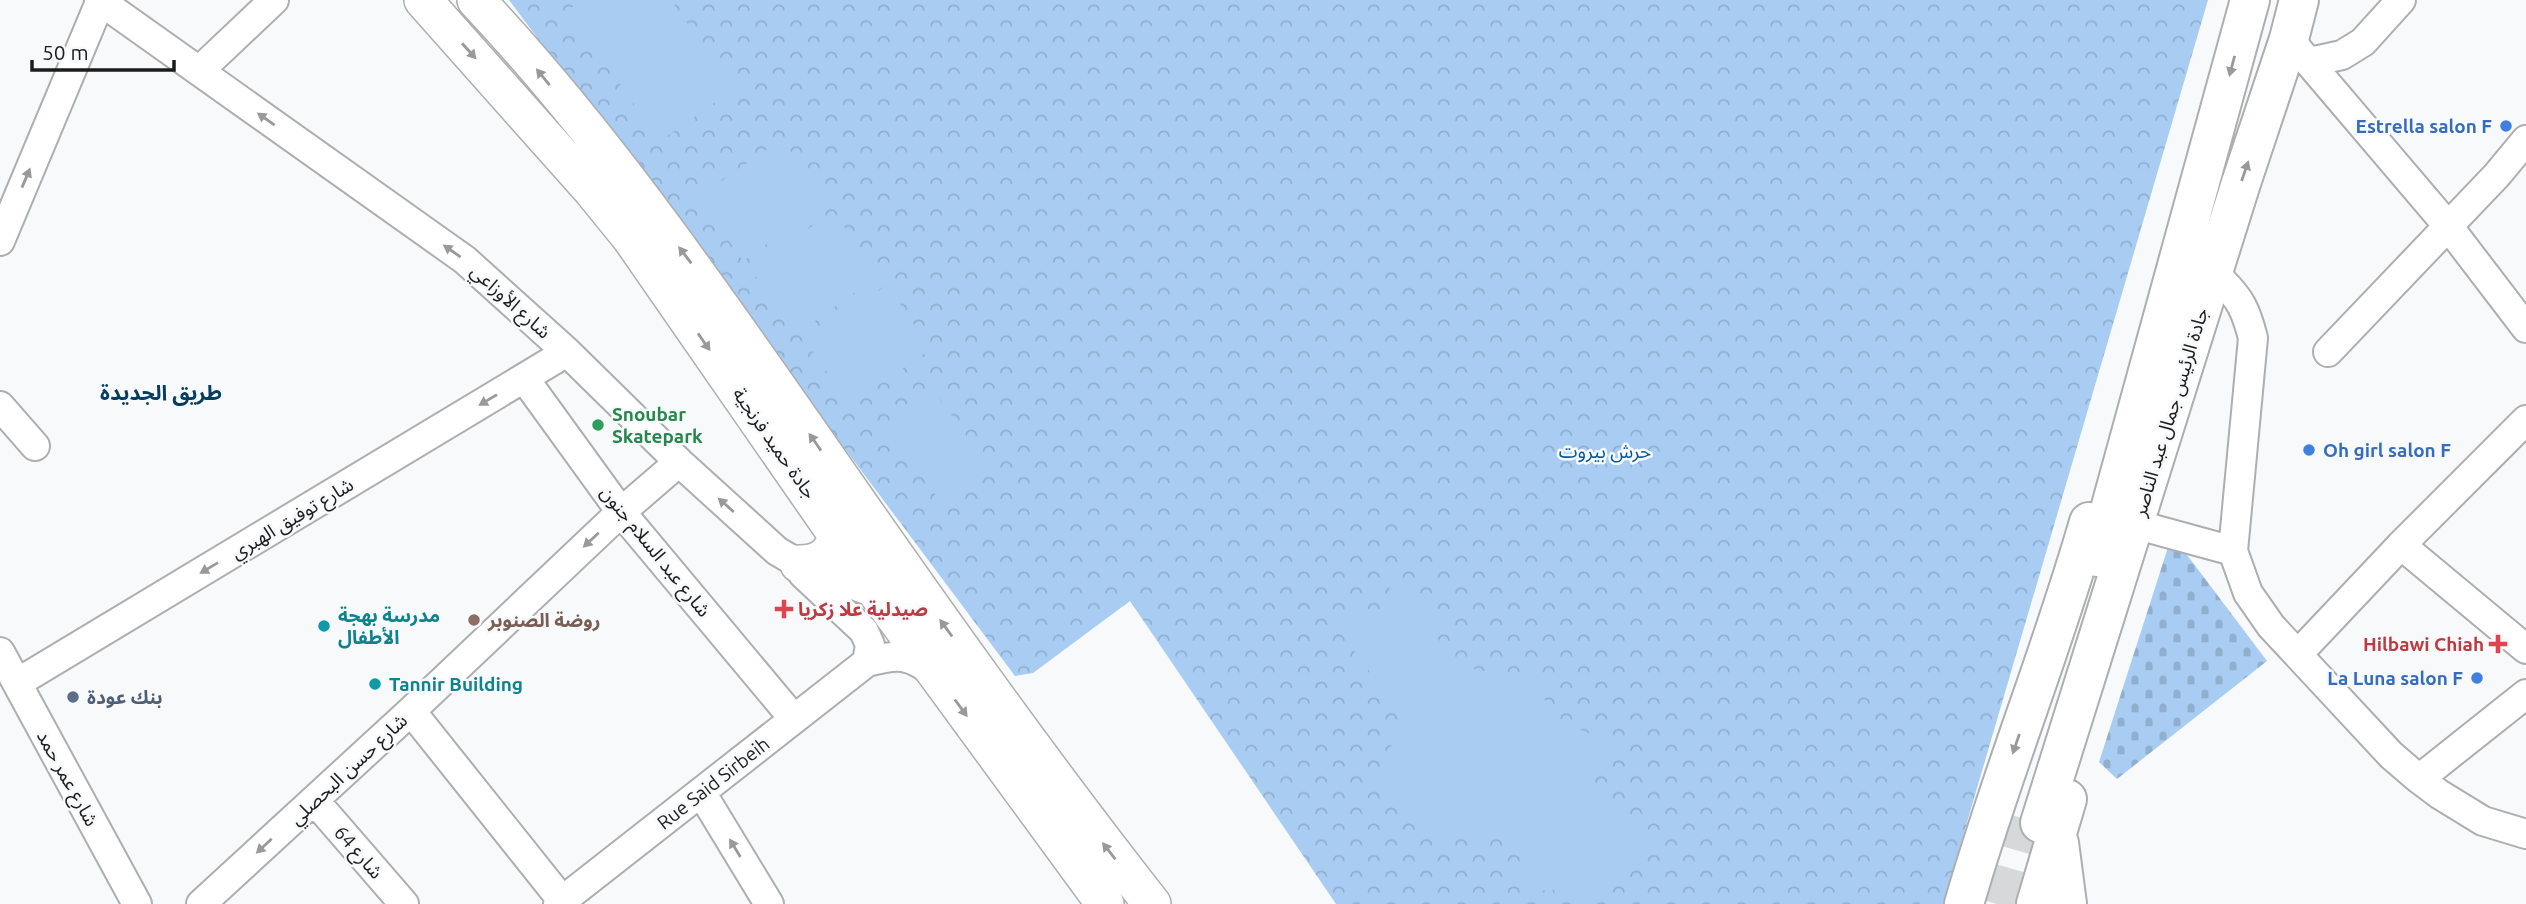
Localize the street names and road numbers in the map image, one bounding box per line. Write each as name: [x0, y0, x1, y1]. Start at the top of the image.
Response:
street label: شارع الأوزاعي: [464, 259, 556, 346]
street label: جادة الرئيس جمال عبد الناصر: [2127, 305, 2213, 520]
street label: جادة حميد فرنجية: [728, 383, 821, 503]
street label: شارع توفيق الهبري: [227, 473, 359, 567]
street label: شارع عبد السلام جنون: [593, 481, 716, 623]
street label: شارع حسن البحصلي: [285, 709, 414, 832]
street label: شارع عمر حمد: [30, 726, 103, 831]
street label: Rue Said Sirbeih: [653, 732, 773, 834]
street label: شارع 64: [328, 821, 388, 885]

